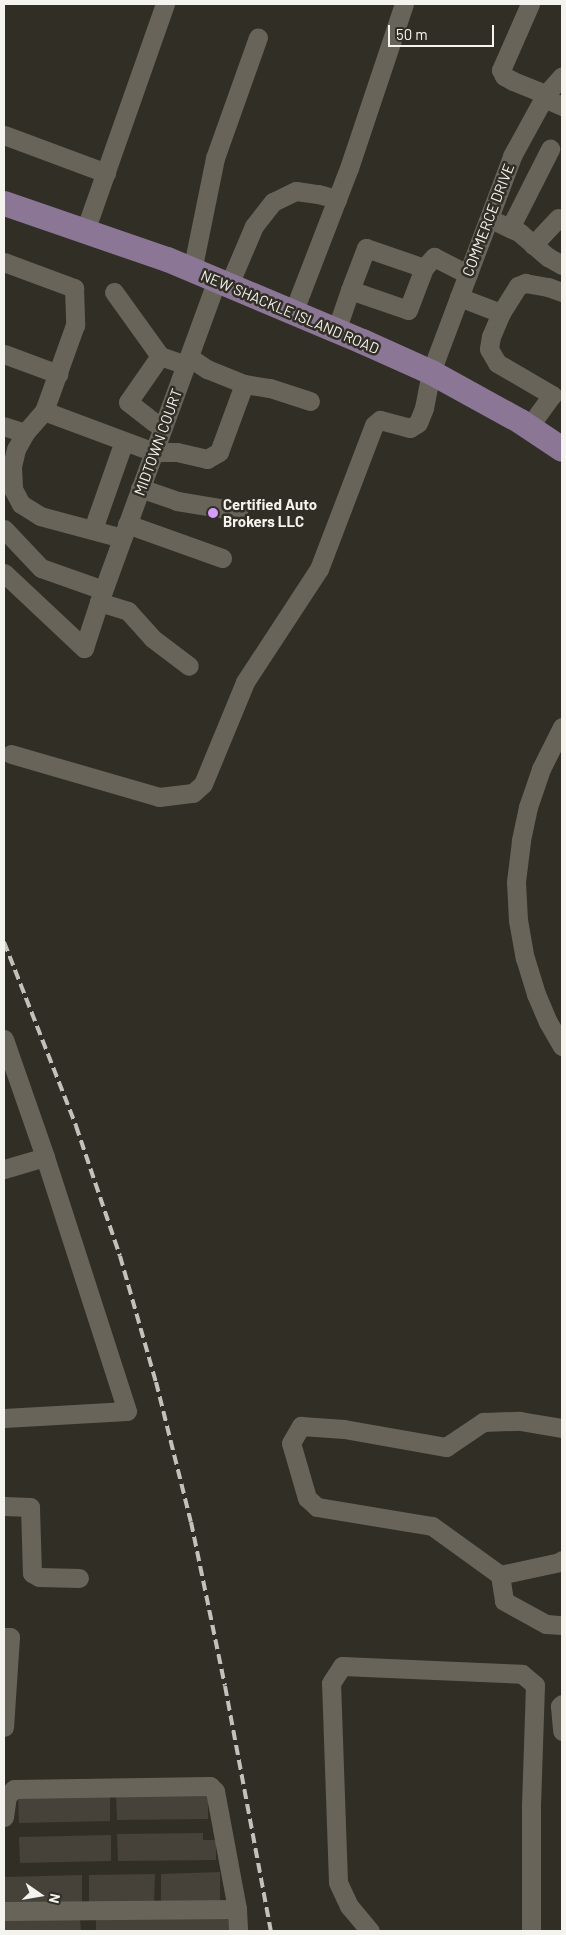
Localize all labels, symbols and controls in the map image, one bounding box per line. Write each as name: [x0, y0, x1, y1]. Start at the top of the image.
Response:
scale bar: [391, 15, 497, 47]
text: 50 m: [396, 25, 428, 43]
street label: COMMERCE DRIVE: [458, 161, 518, 279]
street label: NEW SHACKLE ISLAND ROAD: [198, 266, 382, 358]
street label: MIDTOWN COURT: [130, 386, 186, 498]
place label: Certified Auto Brokers LLC: [223, 495, 317, 530]
marker: Certified Auto Brokers LLC: [207, 507, 219, 519]
north arrow: [15, 1870, 65, 1920]
text: N: [46, 1892, 64, 1905]

